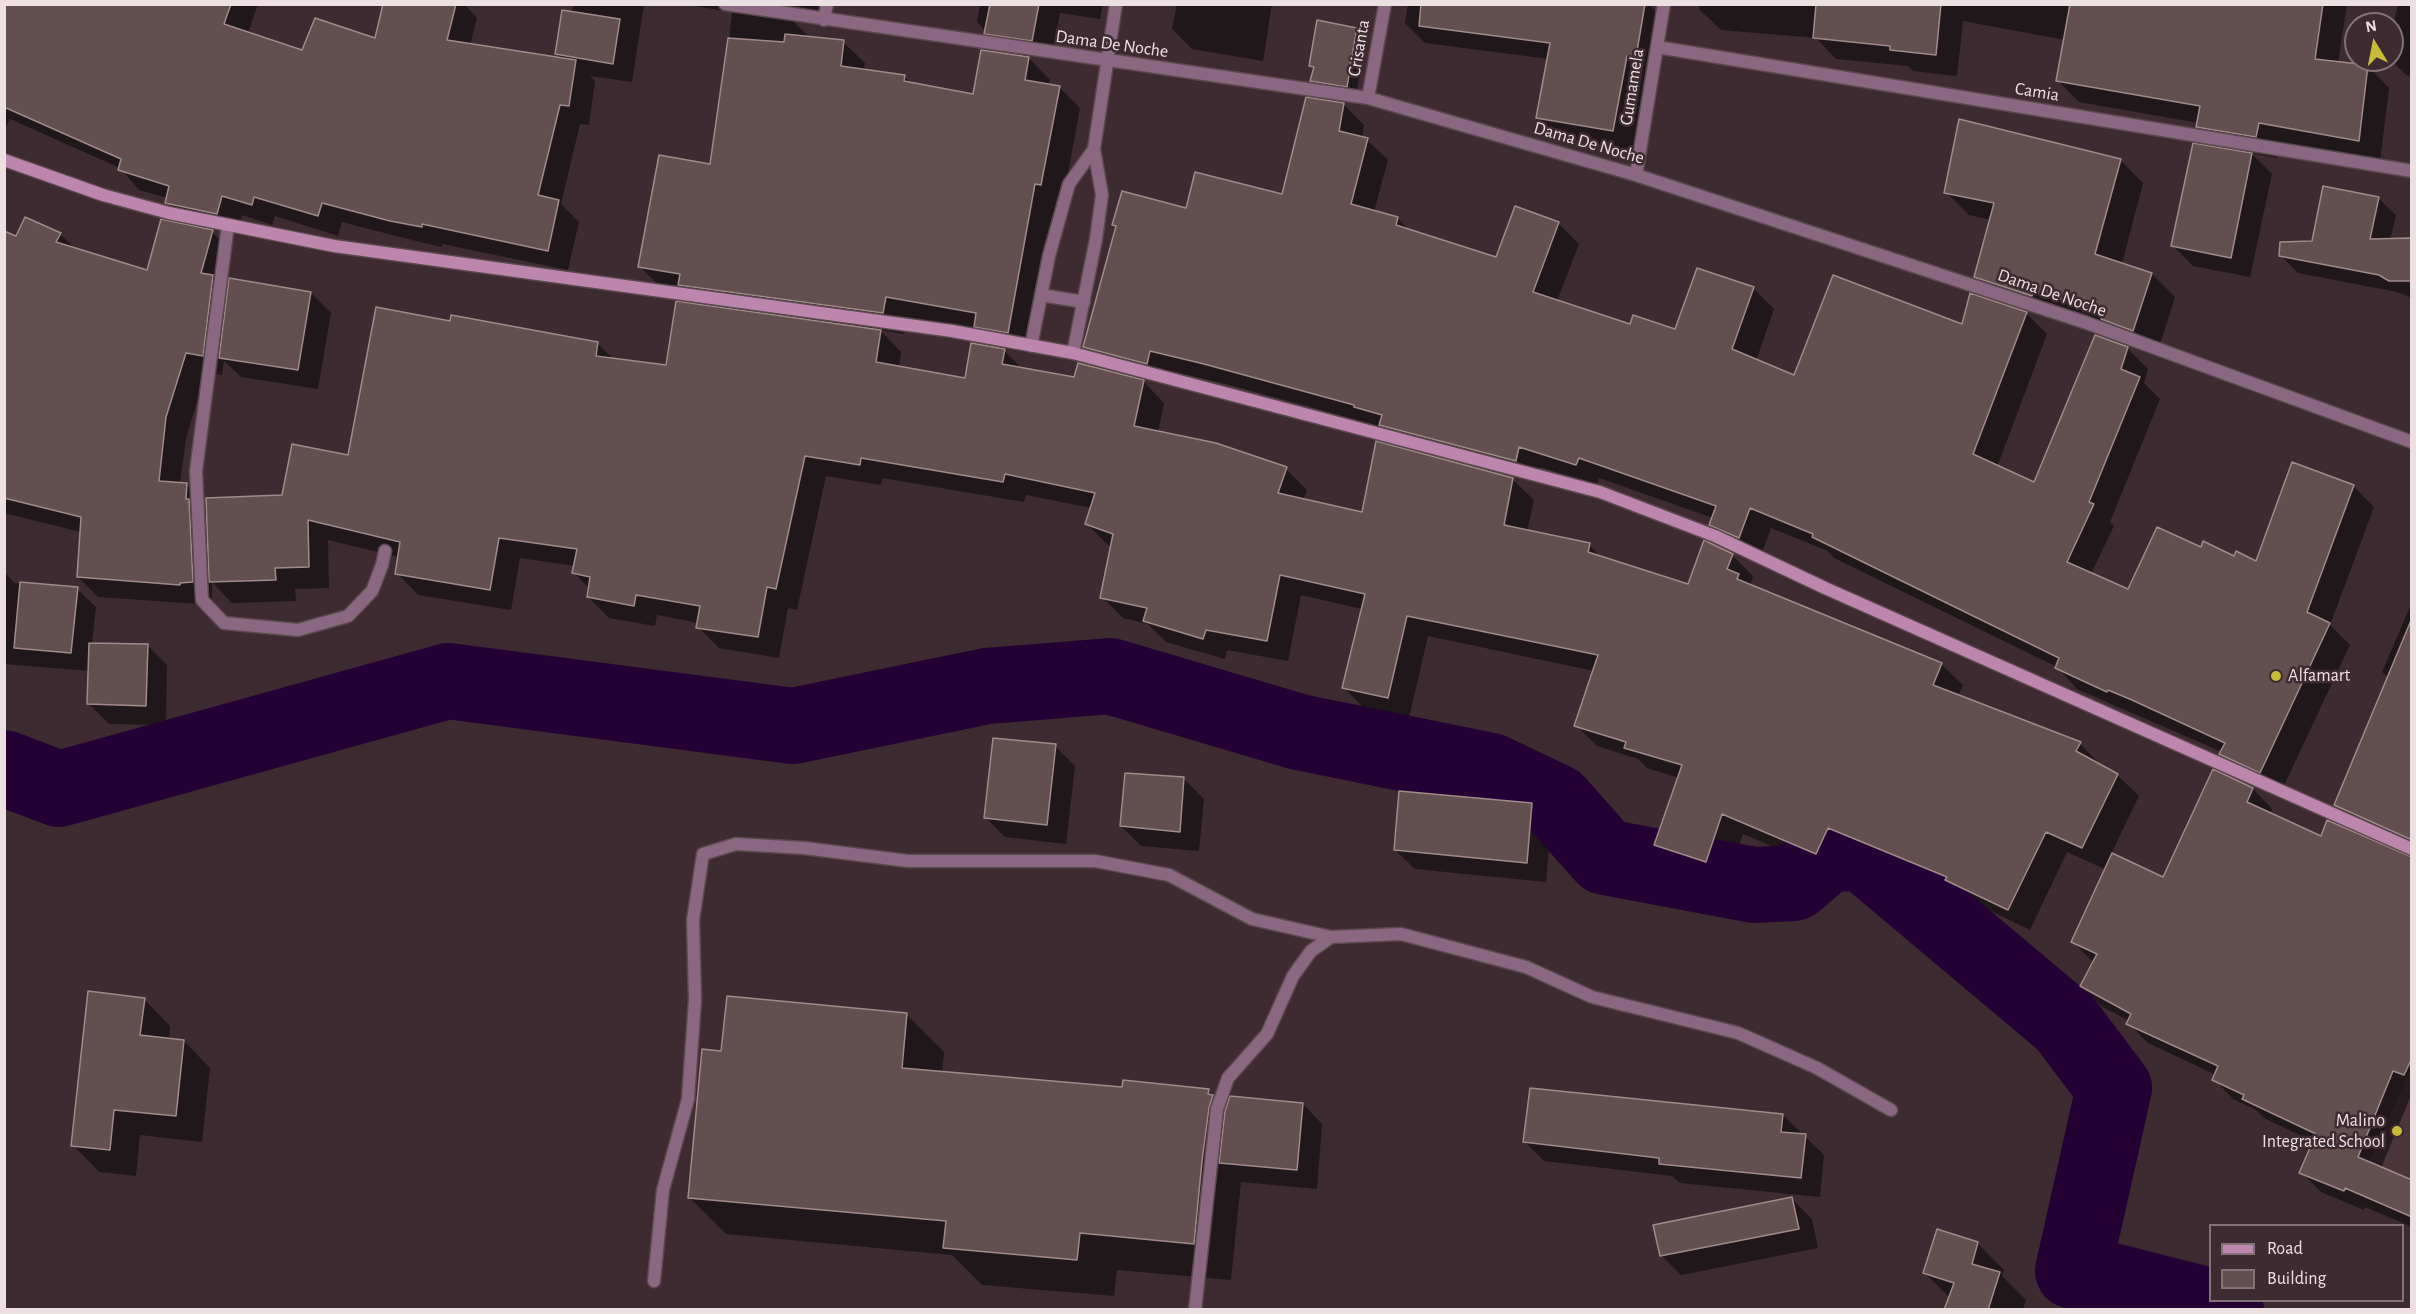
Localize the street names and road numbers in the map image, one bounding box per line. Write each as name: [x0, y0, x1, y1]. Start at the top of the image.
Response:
street label: Crisanta: [1343, 18, 1375, 78]
street label: Dama De Noche: [1054, 25, 1170, 63]
street label: Gumamela: [1615, 47, 1649, 127]
street label: Camia: [2013, 78, 2061, 106]
street label: Dama De Noche: [1531, 117, 1647, 169]
street label: Dama De Noche: [1995, 264, 2109, 322]

